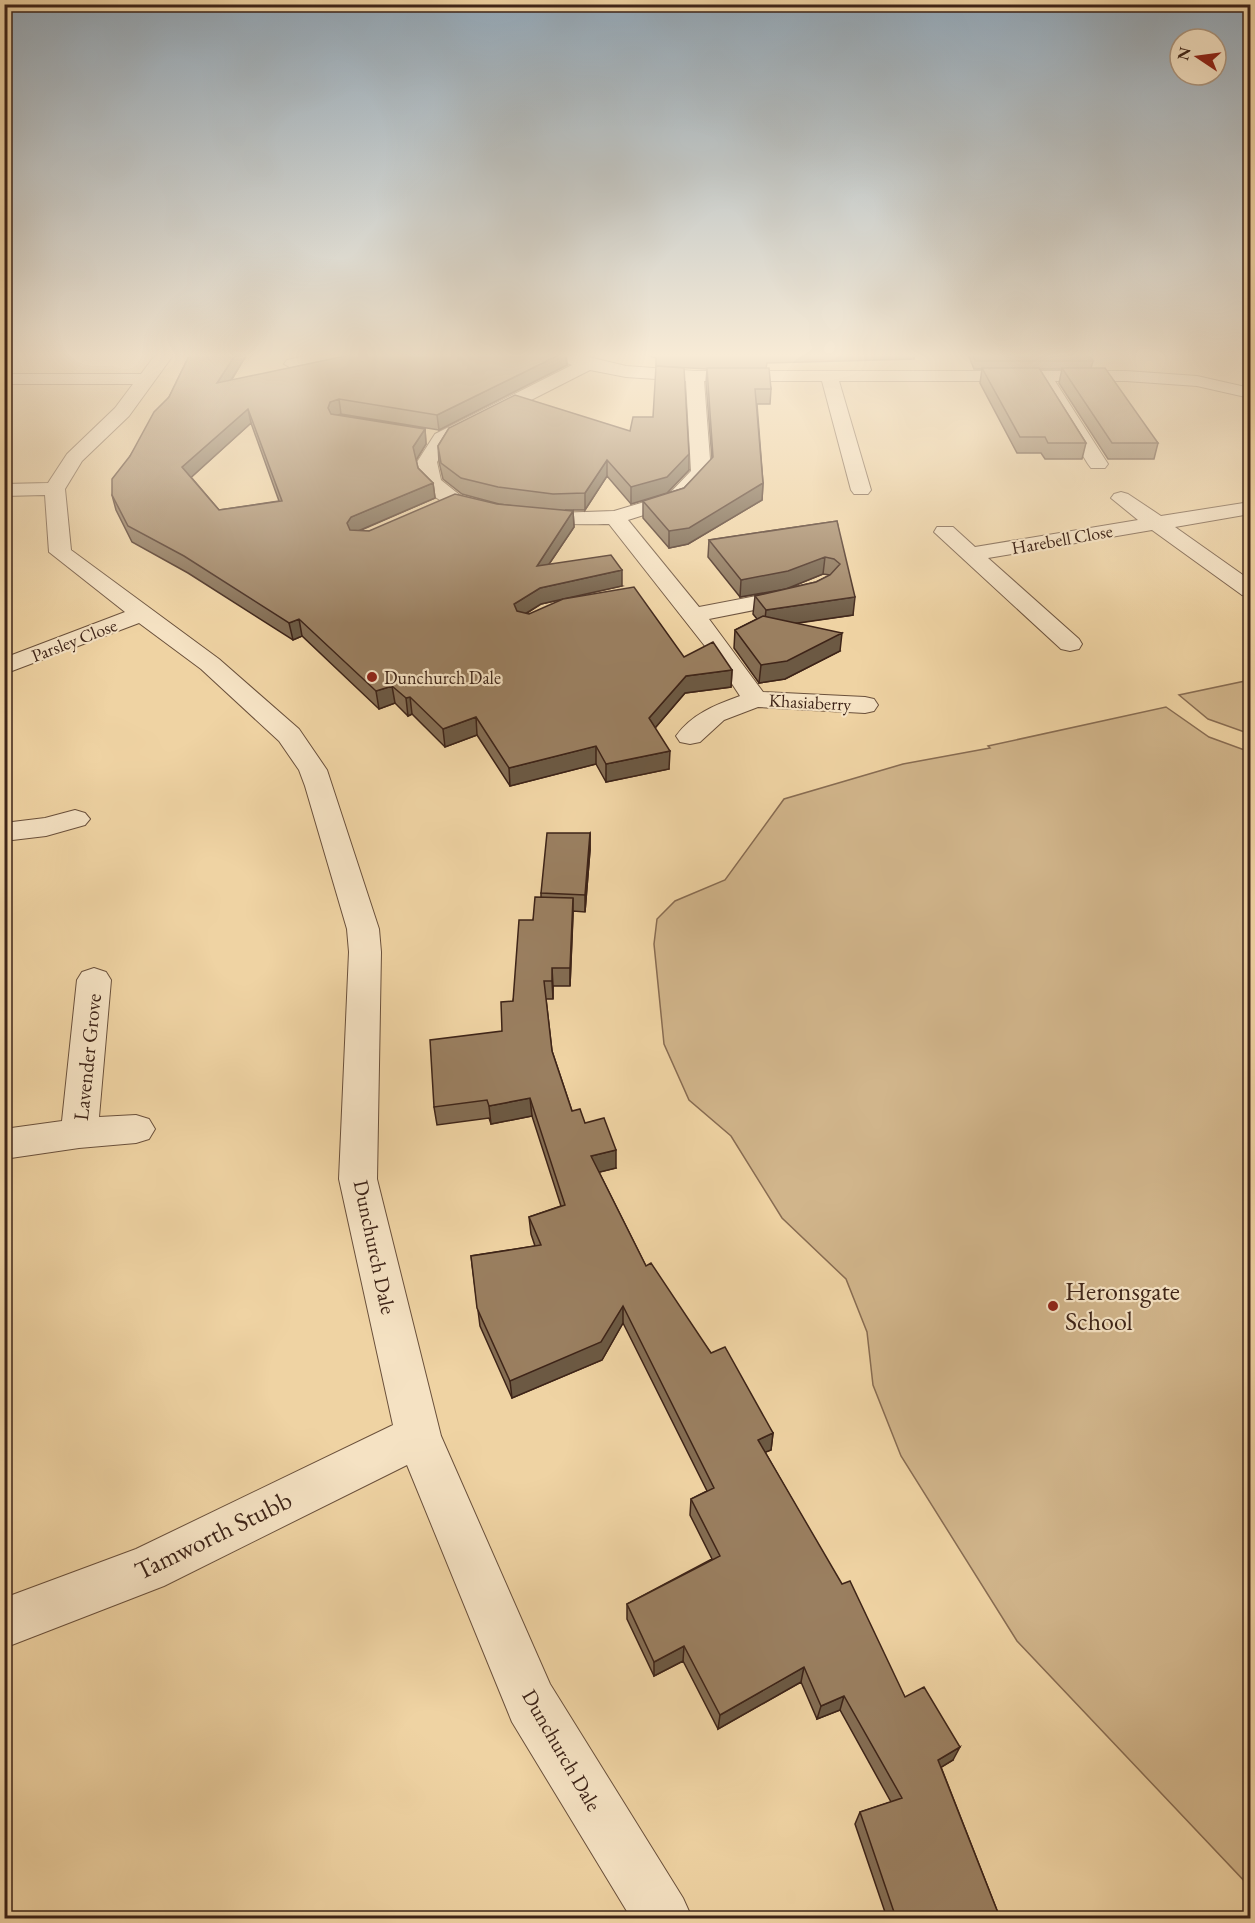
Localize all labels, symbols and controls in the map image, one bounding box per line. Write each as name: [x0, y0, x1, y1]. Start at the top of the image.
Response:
north arrow: [1168, 27, 1228, 87]
text: N: [1172, 45, 1196, 62]
street label: Harebell Close: [1010, 519, 1114, 559]
street label: Parsley Close: [28, 613, 120, 667]
place label: Dunchurch Dale: [384, 666, 501, 689]
marker: Dunchurch Dale: [365, 670, 379, 684]
street label: Khasiaberry: [768, 688, 852, 716]
street label: Lavender Grove: [67, 992, 107, 1122]
street label: Dunchurch Dale: [348, 1177, 402, 1317]
place label: Heronsgate School: [1065, 1274, 1180, 1338]
marker: Heronsgate School: [1046, 1299, 1060, 1313]
street label: Tamworth Stubb: [129, 1482, 297, 1588]
street label: Dunchurch Dale: [516, 1684, 608, 1816]

